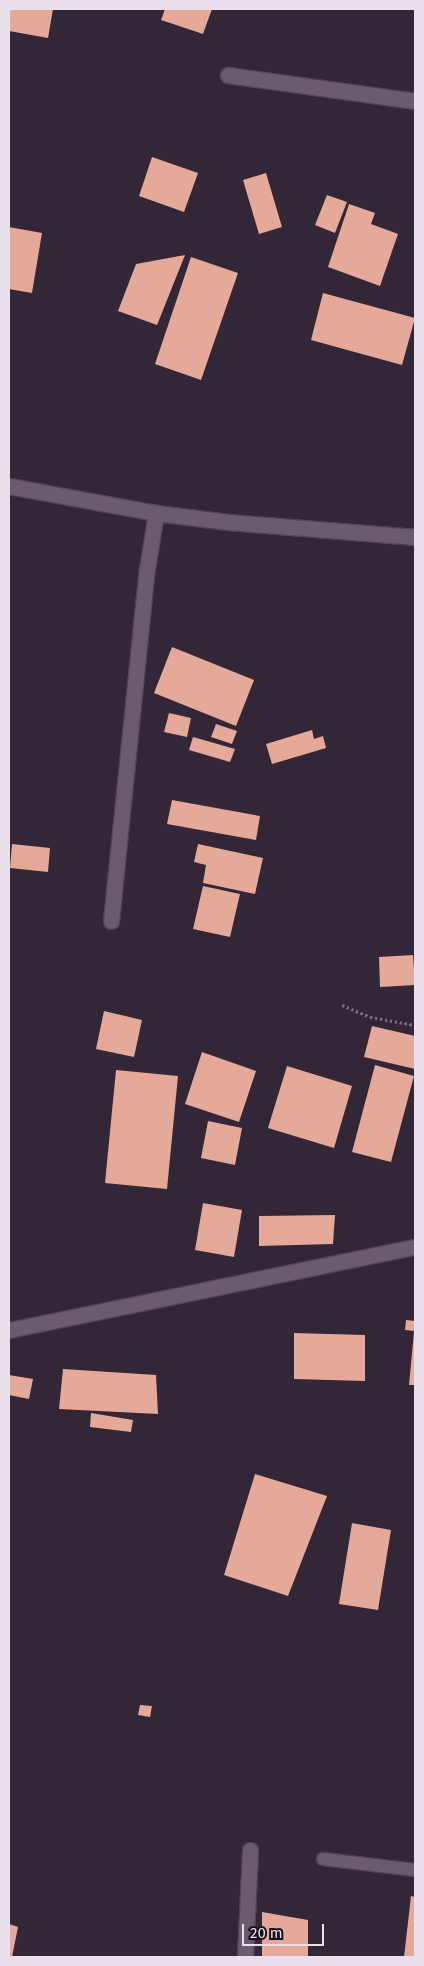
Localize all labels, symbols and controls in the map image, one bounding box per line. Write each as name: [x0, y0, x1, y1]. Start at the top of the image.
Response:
scale bar: [244, 1914, 326, 1946]
text: 20 m: [250, 1924, 283, 1942]

